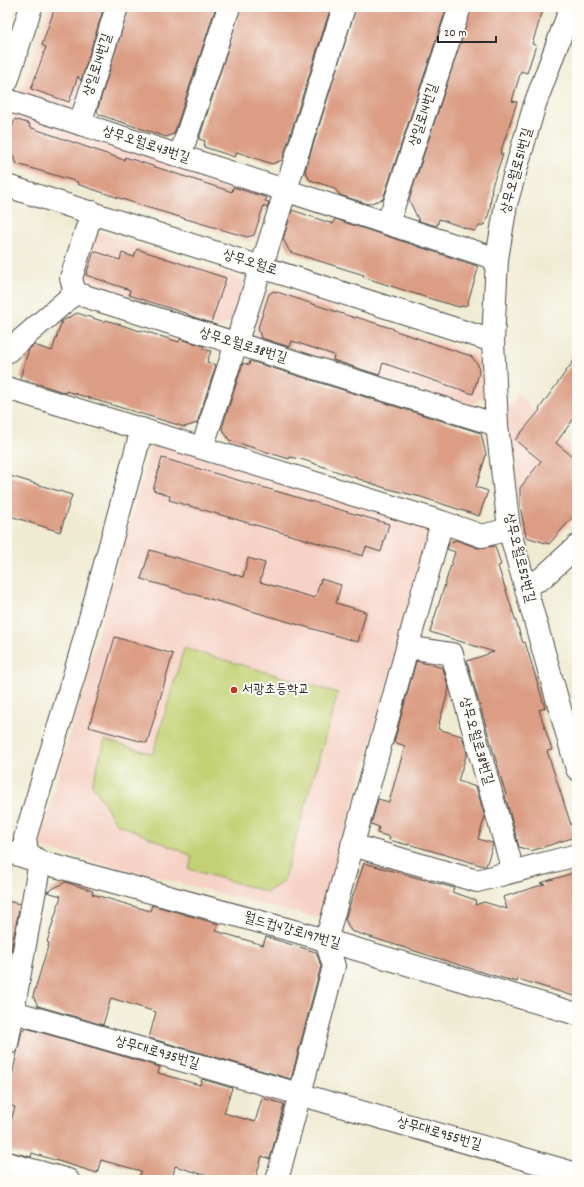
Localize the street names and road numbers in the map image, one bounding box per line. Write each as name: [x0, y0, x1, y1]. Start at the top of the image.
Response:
street label: 상일로14번길: [78, 30, 118, 99]
street label: 상일로14번길: [404, 80, 444, 149]
street label: 상무오월로43번길: [100, 121, 193, 169]
street label: 상무오월로51번길: [496, 125, 538, 216]
street label: 상무오월로: [220, 245, 280, 281]
street label: 상무오월로38번길: [197, 323, 290, 369]
street label: 상무오월로52번길: [498, 511, 540, 605]
street label: 상무오월로38번길: [454, 695, 498, 788]
street label: 월드컵4강로197번길: [241, 908, 343, 955]
street label: 상무대로935번길: [113, 1031, 202, 1075]
street label: 상무대로955번길: [394, 1112, 484, 1156]

